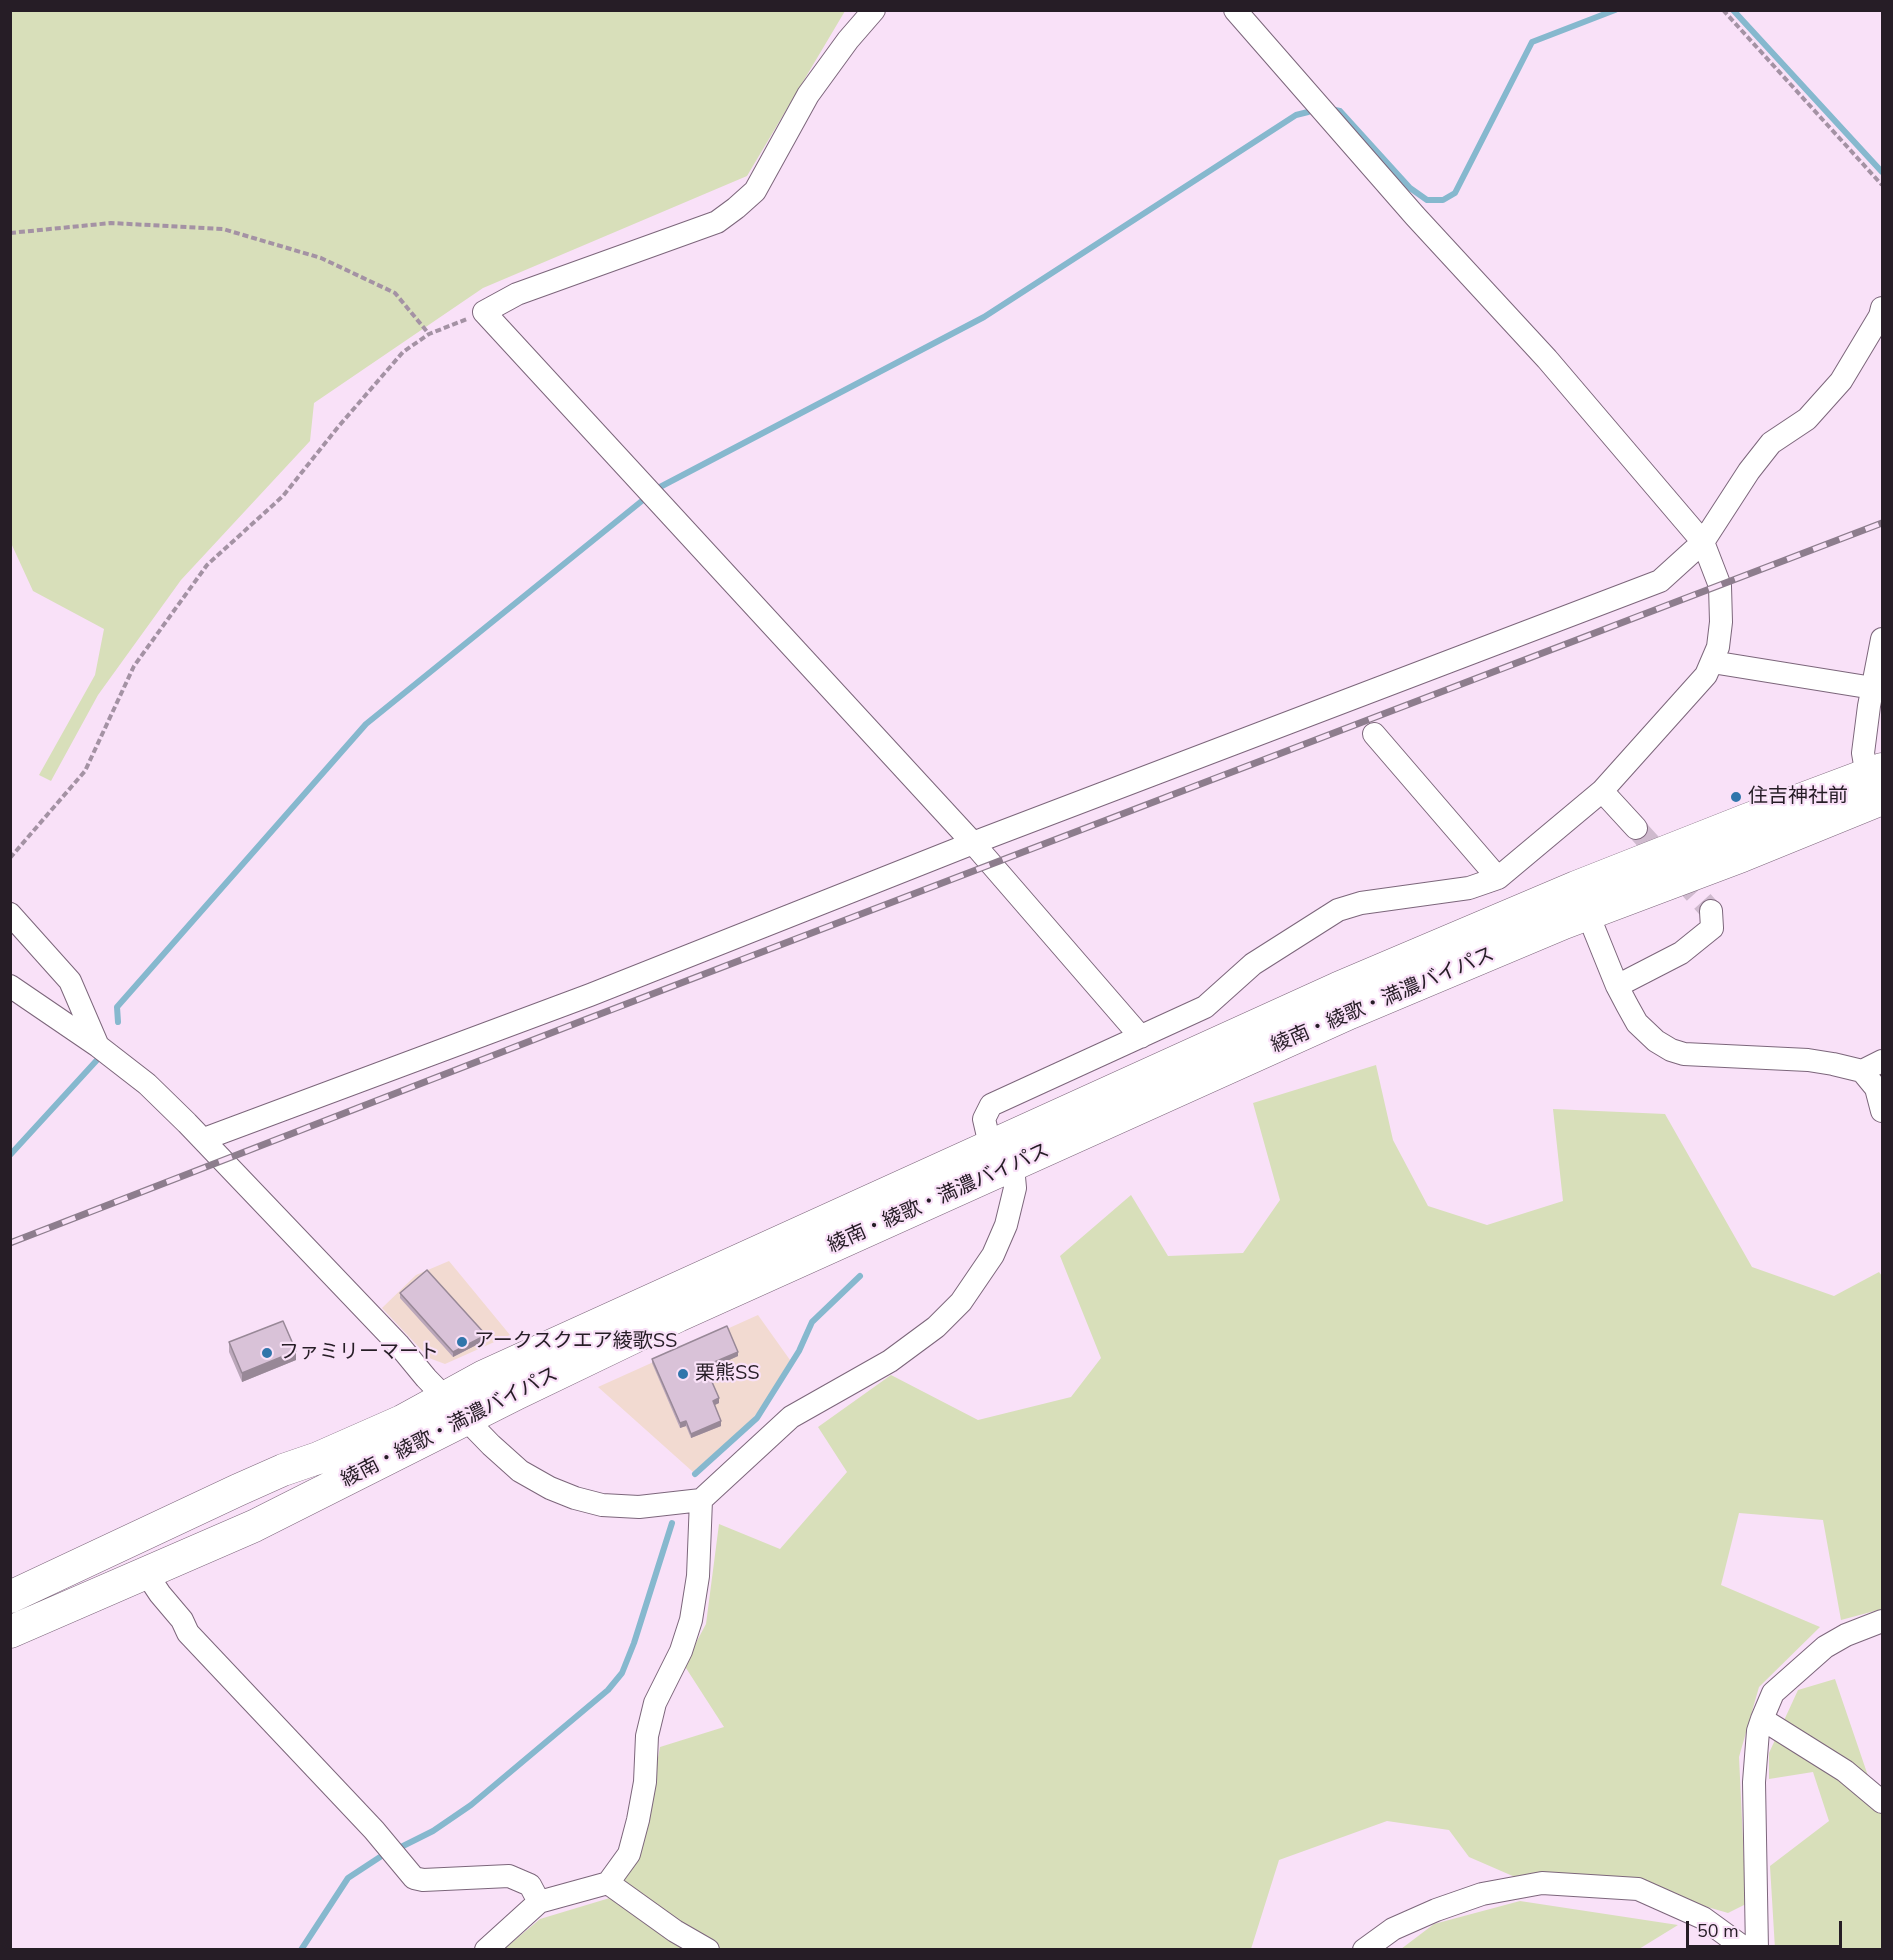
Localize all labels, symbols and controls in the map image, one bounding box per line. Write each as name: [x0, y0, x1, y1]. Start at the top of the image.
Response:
place label: 住吉神社前: [1748, 785, 1848, 809]
marker: 住吉神社前: [1729, 790, 1743, 804]
street label: 綾南・綾歌・満濃バイパス: [1268, 943, 1498, 1059]
street label: 綾南・綾歌・満濃バイパス: [824, 1139, 1054, 1259]
place label: アークスクエア綾歌SS: [474, 1330, 677, 1354]
marker: アークスクエア綾歌SS: [455, 1335, 469, 1349]
place label: ファミリーマート: [279, 1341, 439, 1365]
marker: ファミリーマート: [260, 1346, 274, 1360]
place label: 栗熊SS: [695, 1362, 760, 1386]
street label: 綾南・綾歌・満濃バイパス: [338, 1363, 562, 1493]
marker: 栗熊SS: [676, 1367, 690, 1381]
scale bar: [1689, 1909, 1845, 1947]
text: 50 m: [1697, 1919, 1739, 1943]

